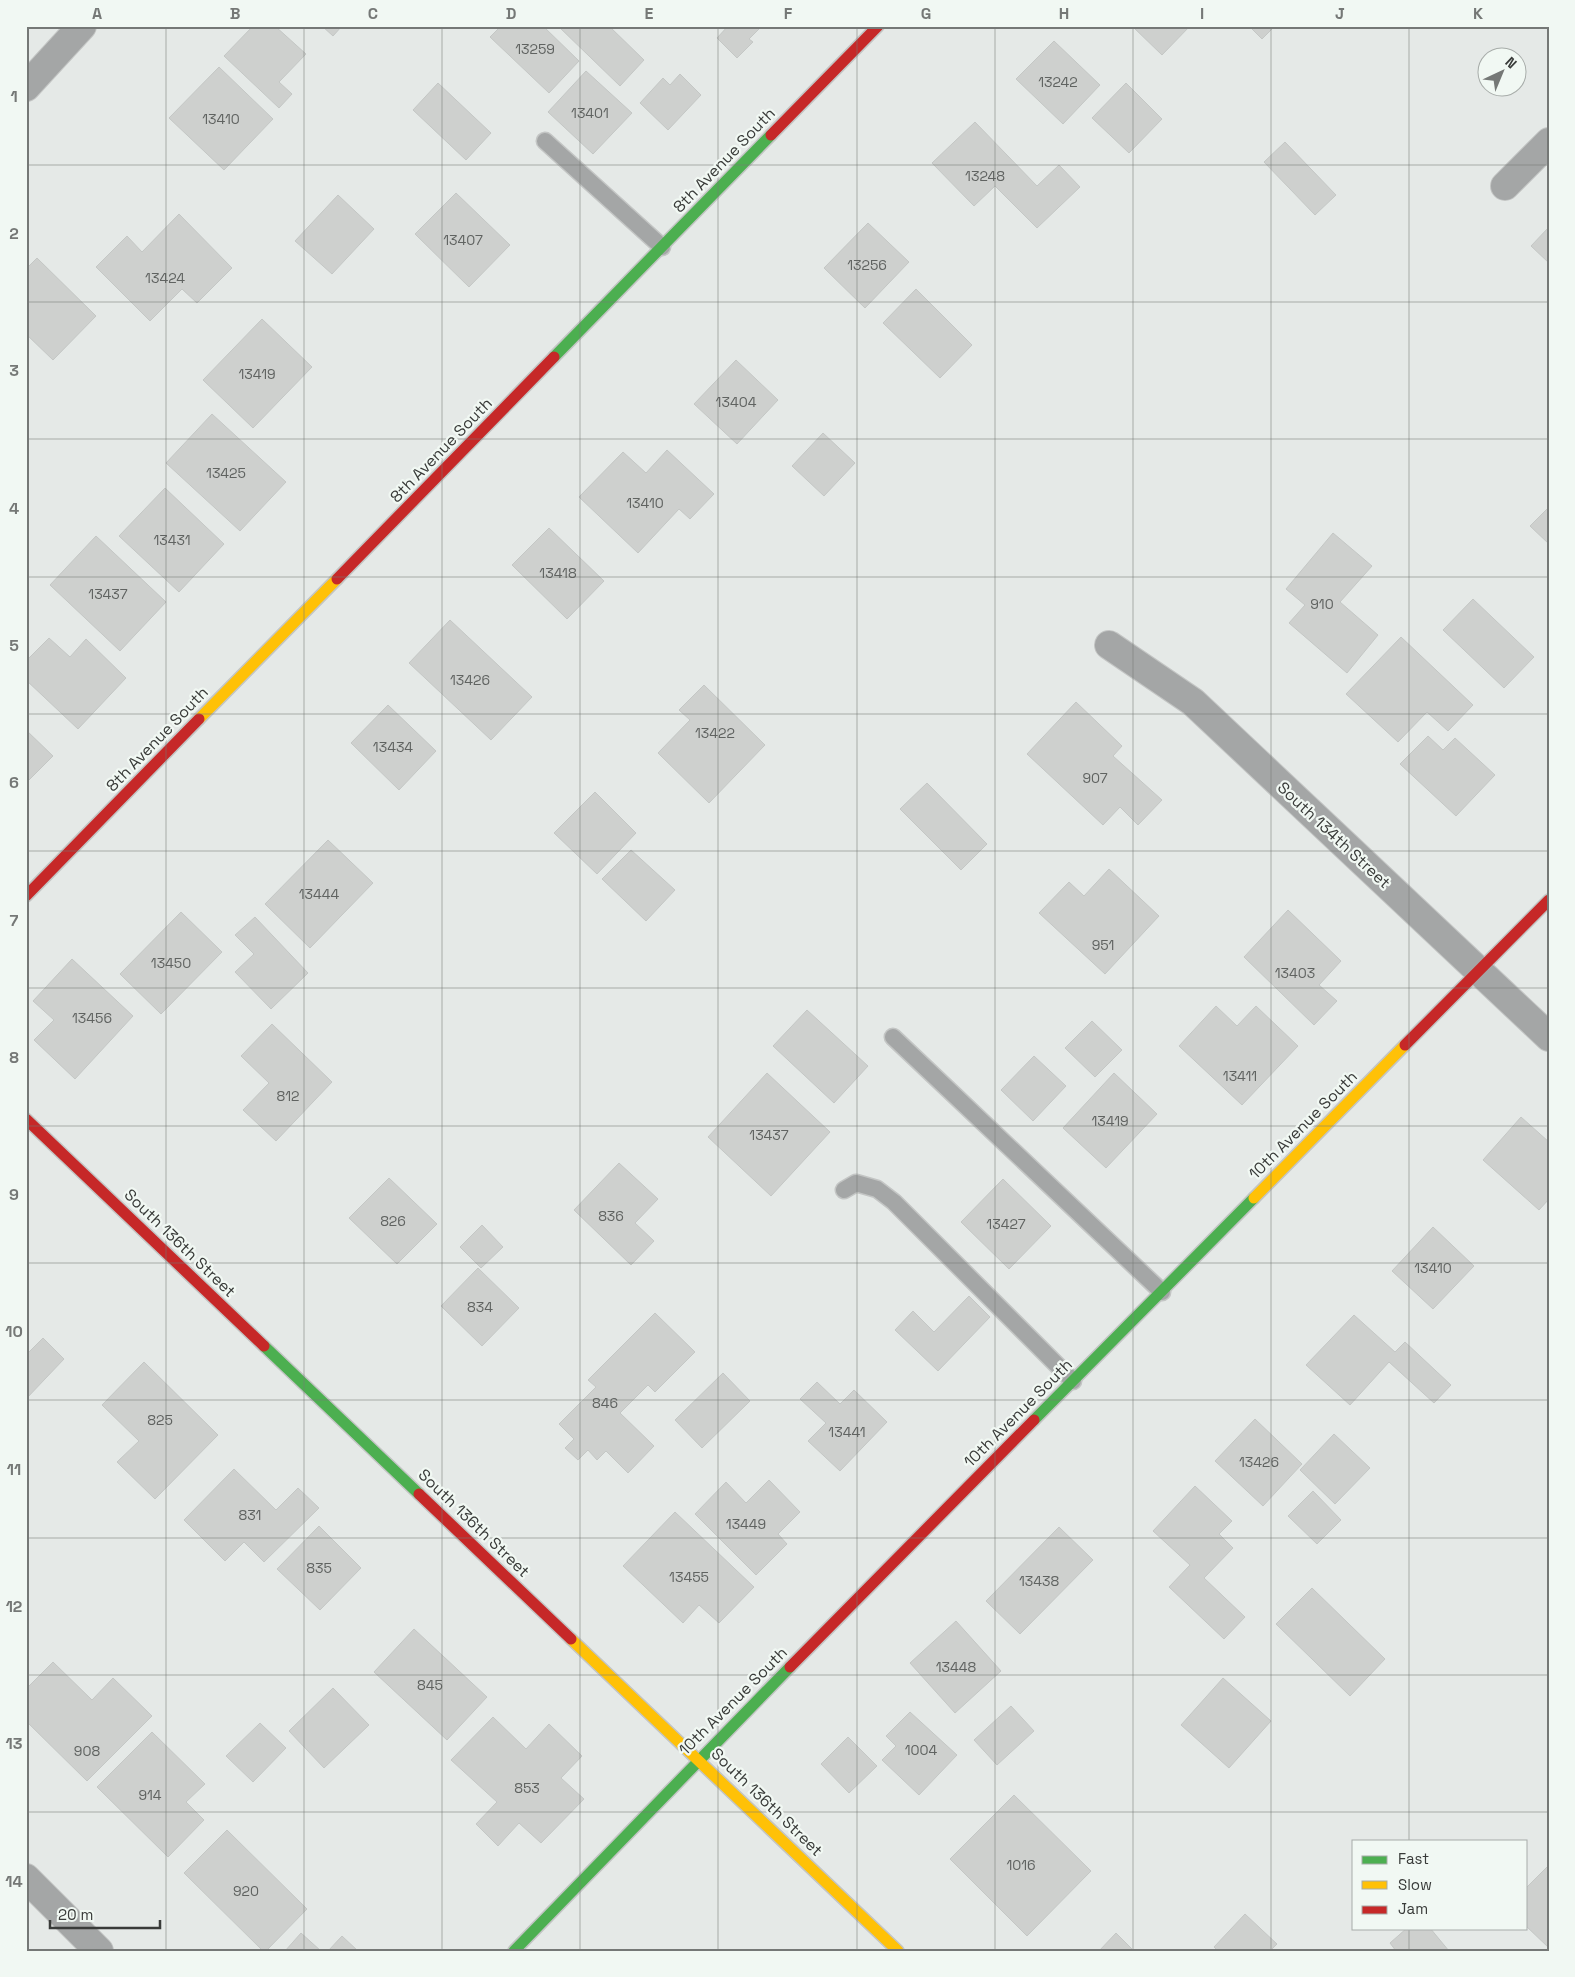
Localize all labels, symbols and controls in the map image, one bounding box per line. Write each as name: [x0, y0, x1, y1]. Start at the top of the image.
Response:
text: A: [92, 3, 102, 24]
text: B: [230, 3, 240, 24]
text: C: [368, 3, 378, 24]
text: D: [506, 3, 516, 24]
text: E: [645, 3, 654, 24]
text: F: [784, 3, 793, 24]
text: G: [921, 3, 931, 24]
text: H: [1059, 3, 1069, 24]
text: I: [1200, 3, 1204, 24]
text: J: [1335, 3, 1345, 24]
text: K: [1473, 3, 1483, 24]
house number: 13259: [515, 40, 555, 58]
north arrow: [1478, 48, 1528, 98]
text: N: [1501, 53, 1521, 72]
house number: 13242: [1038, 73, 1078, 91]
text: 1: [10, 86, 18, 107]
street label: 8th Avenue South: [668, 103, 780, 217]
house number: 13401: [571, 104, 609, 122]
house number: 13410: [202, 110, 240, 128]
house number: 13248: [965, 167, 1005, 185]
text: 2: [9, 223, 19, 244]
house number: 13407: [443, 231, 483, 249]
house number: 13256: [847, 256, 887, 274]
house number: 13424: [145, 269, 185, 287]
text: 3: [9, 360, 19, 381]
house number: 13419: [238, 365, 276, 383]
street label: 8th Avenue South: [385, 393, 497, 507]
house number: 13404: [716, 393, 757, 411]
house number: 13425: [206, 464, 246, 482]
house number: 13410: [626, 494, 664, 512]
text: 4: [9, 498, 19, 519]
house number: 13431: [153, 531, 191, 549]
house number: 13418: [539, 564, 577, 582]
house number: 13437: [88, 585, 128, 603]
house number: 910: [1310, 595, 1334, 613]
text: 5: [9, 635, 19, 656]
house number: 13426: [450, 671, 490, 689]
street label: 8th Avenue South: [101, 682, 213, 796]
house number: 13422: [695, 724, 735, 742]
house number: 13434: [373, 738, 413, 756]
house number: 907: [1082, 769, 1108, 787]
text: 6: [9, 772, 19, 793]
street label: South 134th Street: [1273, 777, 1395, 893]
house number: 13444: [299, 885, 340, 903]
text: 7: [10, 910, 19, 931]
house number: 951: [1092, 936, 1114, 954]
house number: 13450: [151, 954, 191, 972]
house number: 13403: [1275, 964, 1315, 982]
house number: 13456: [72, 1009, 112, 1027]
text: 8: [9, 1047, 19, 1068]
street label: 10th Avenue South: [1244, 1066, 1362, 1184]
house number: 13411: [1223, 1067, 1257, 1085]
house number: 812: [276, 1087, 300, 1105]
house number: 13419: [1091, 1112, 1129, 1130]
house number: 13437: [749, 1126, 789, 1144]
text: 9: [9, 1184, 19, 1205]
street label: South 136th Street: [120, 1184, 240, 1302]
house number: 836: [598, 1207, 624, 1225]
house number: 826: [380, 1212, 406, 1230]
house number: 13427: [986, 1215, 1026, 1233]
house number: 13410: [1414, 1259, 1452, 1277]
house number: 834: [467, 1298, 493, 1316]
text: 10: [5, 1321, 23, 1342]
street label: 10th Avenue South: [959, 1354, 1077, 1472]
house number: 846: [592, 1394, 618, 1412]
house number: 825: [147, 1411, 173, 1429]
house number: 13441: [828, 1423, 866, 1441]
house number: 13426: [1239, 1453, 1279, 1471]
text: 11: [7, 1459, 21, 1480]
street label: South 136th Street: [414, 1464, 534, 1582]
house number: 831: [239, 1506, 261, 1524]
house number: 13449: [726, 1515, 766, 1533]
house number: 835: [306, 1559, 332, 1577]
house number: 13455: [669, 1568, 709, 1586]
house number: 13438: [1019, 1572, 1059, 1590]
text: 12: [6, 1596, 22, 1617]
street label: 10th Avenue South: [674, 1642, 792, 1760]
house number: 13448: [936, 1658, 977, 1676]
house number: 845: [417, 1676, 443, 1694]
text: 13: [6, 1733, 23, 1754]
house number: 1004: [905, 1741, 938, 1759]
house number: 908: [74, 1742, 100, 1760]
street label: South 136th Street: [707, 1743, 827, 1861]
house number: 853: [514, 1779, 540, 1797]
house number: 914: [138, 1786, 162, 1804]
legend: [1352, 1840, 1528, 1930]
text: Fast: [1398, 1849, 1429, 1868]
house number: 1016: [1006, 1856, 1036, 1874]
text: 14: [5, 1871, 23, 1892]
text: Slow: [1398, 1875, 1432, 1894]
house number: 920: [233, 1882, 259, 1900]
scale bar: [50, 1897, 160, 1929]
text: Jam: [1398, 1899, 1428, 1918]
text: 20 m: [58, 1905, 93, 1924]

